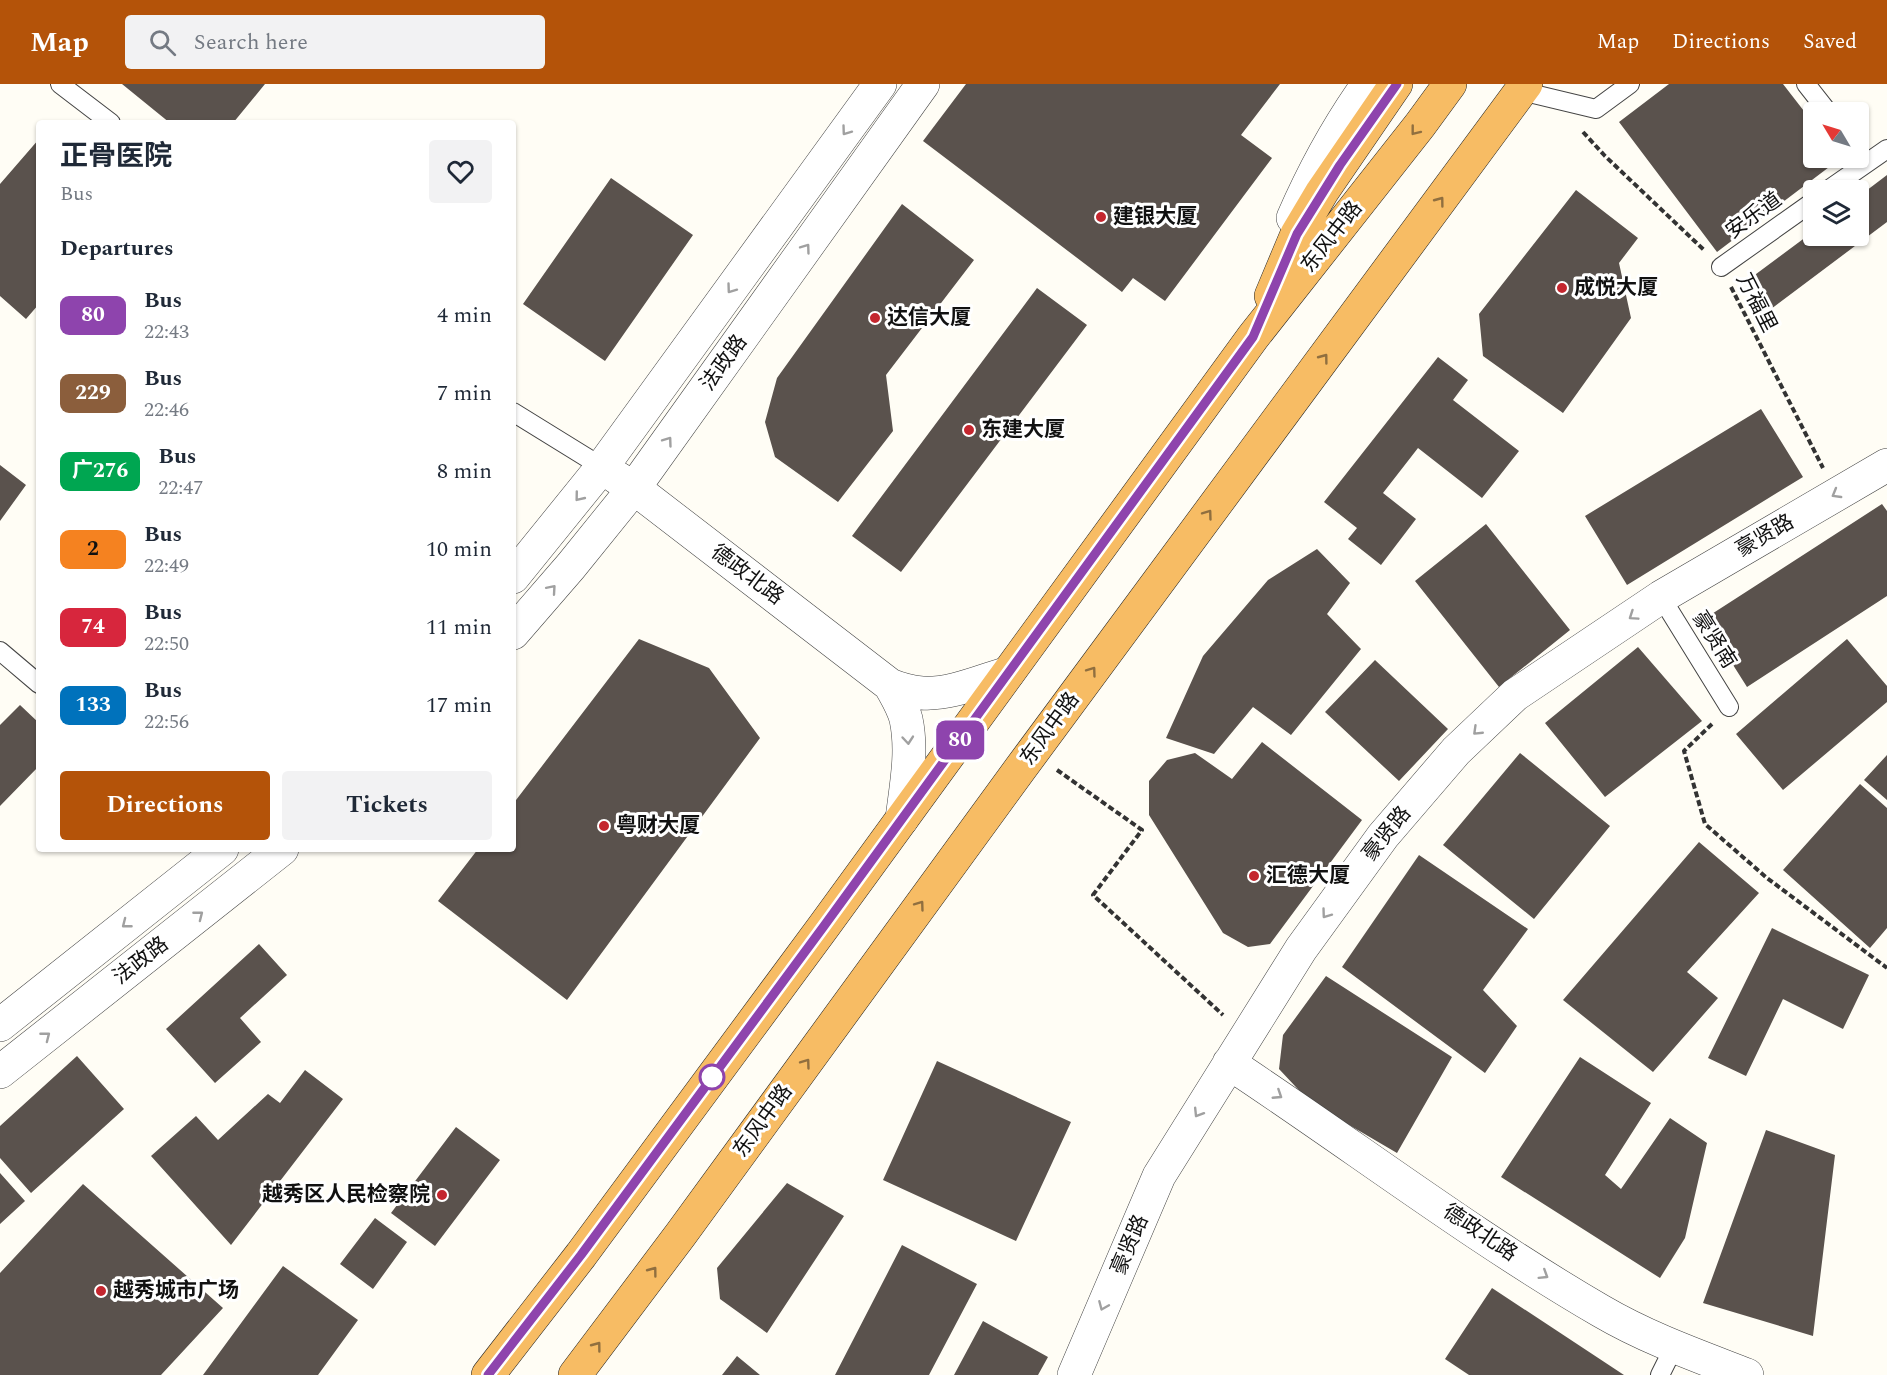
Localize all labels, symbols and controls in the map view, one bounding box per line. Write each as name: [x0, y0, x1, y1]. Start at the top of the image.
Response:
search box: [125, 15, 545, 69]
text: Map: [30, 21, 89, 64]
icon: search: [146, 26, 179, 59]
text: Search here: [194, 26, 308, 59]
text: Map: [1597, 26, 1639, 58]
text: Directions: [1672, 26, 1770, 58]
text: Saved: [1803, 26, 1857, 58]
north arrow: [1803, 102, 1869, 168]
map controls: [1803, 102, 1869, 246]
one-way arrow: [1412, 124, 1423, 135]
one-way arrow: [842, 125, 853, 136]
text: 正骨医院: [60, 135, 172, 178]
button: heart: [429, 140, 492, 203]
text: Bus: [60, 179, 93, 209]
button: layers: [1803, 180, 1869, 246]
street label: 安乐道: [1719, 185, 1789, 247]
street label: 东风中路: [1294, 194, 1370, 280]
one-way arrow: [1433, 197, 1444, 208]
place label: 建银大厦: [1113, 201, 1197, 233]
marker: 建银大厦: [1094, 210, 1108, 224]
text: Departures: [60, 232, 174, 265]
one-way arrow: [799, 244, 810, 255]
street label: 万福里: [1727, 268, 1785, 338]
place label: 成悦大厦: [1574, 272, 1658, 304]
marker: 成悦大厦: [1555, 281, 1569, 295]
one-way arrow: [727, 283, 738, 294]
text: Bus: [144, 284, 182, 317]
text: 80: [81, 299, 105, 331]
text: 4 min: [437, 299, 492, 332]
place label: 达信大厦: [887, 302, 971, 334]
marker: 达信大厦: [868, 311, 882, 325]
text: 22:43: [144, 317, 189, 347]
street label: 法政路: [693, 328, 755, 398]
one-way arrow: [1316, 353, 1327, 364]
text: Bus: [144, 362, 182, 395]
text: 229: [75, 377, 111, 409]
text: 7 min: [437, 377, 492, 410]
text: 22:46: [144, 395, 189, 425]
place label: 东建大厦: [981, 414, 1065, 446]
marker: 东建大厦: [962, 423, 976, 437]
one-way arrow: [661, 436, 672, 447]
text: Bus: [158, 440, 196, 473]
text: 广276: [72, 455, 128, 487]
text: 8 min: [437, 455, 492, 488]
text: 22:47: [158, 473, 203, 503]
one-way arrow: [1832, 487, 1842, 498]
one-way arrow: [575, 490, 586, 501]
street label: 豪贤路: [1730, 506, 1800, 566]
one-way arrow: [1200, 510, 1211, 521]
text: Bus: [144, 518, 182, 551]
text: 2: [87, 533, 99, 565]
text: 10 min: [426, 533, 492, 566]
street label: 德政北路: [704, 537, 790, 613]
text: 22:49: [144, 551, 189, 581]
one-way arrow: [544, 584, 555, 595]
text: Bus: [144, 596, 182, 629]
street label: 豪贤南: [1684, 605, 1744, 675]
one-way arrow: [1629, 609, 1640, 620]
text: 74: [81, 611, 105, 643]
text: 11 min: [426, 611, 492, 644]
text: 22:50: [144, 629, 189, 659]
one-way arrow: [1085, 667, 1096, 678]
text: Bus: [144, 674, 182, 707]
street label: 东风中路: [1012, 686, 1088, 772]
text: 133: [75, 689, 111, 721]
text: 17 min: [426, 689, 492, 722]
text: 22:56: [144, 707, 189, 737]
line badge: 80: [933, 720, 987, 760]
text: 80: [948, 724, 972, 756]
one-way arrow: [1473, 724, 1484, 735]
one-way arrow: [901, 735, 914, 744]
button: Directions: [60, 771, 270, 840]
button: Tickets: [282, 771, 492, 840]
street label: 豪贤路: [1355, 799, 1419, 869]
place label: 粤财大厦: [616, 810, 700, 842]
marker: 粤财大厦: [597, 819, 611, 833]
place label: 汇德大厦: [1266, 860, 1350, 892]
marker: 汇德大厦: [1247, 869, 1261, 883]
one-way arrow: [913, 901, 924, 912]
one-way arrow: [1323, 908, 1334, 919]
one-way arrow: [192, 912, 203, 923]
one-way arrow: [122, 917, 133, 928]
street label: 法政路: [106, 929, 176, 993]
one-way arrow: [39, 1032, 50, 1043]
one-way arrow: [798, 1058, 809, 1069]
unlabelled marker: [699, 1064, 725, 1090]
street label: 东风中路: [725, 1078, 801, 1164]
one-way arrow: [1271, 1088, 1282, 1099]
one-way arrow: [1194, 1107, 1206, 1117]
place label: 越秀区人民检察院: [262, 1179, 430, 1211]
marker: 越秀区人民检察院: [435, 1188, 449, 1202]
street label: 德政北路: [1436, 1196, 1524, 1270]
street label: 豪贤路: [1103, 1210, 1157, 1280]
one-way arrow: [646, 1267, 657, 1278]
one-way arrow: [1538, 1267, 1548, 1279]
place label: 越秀城市广场: [113, 1275, 239, 1307]
marker: 越秀城市广场: [94, 1284, 108, 1298]
one-way arrow: [1099, 1300, 1111, 1311]
one-way arrow: [589, 1342, 600, 1353]

